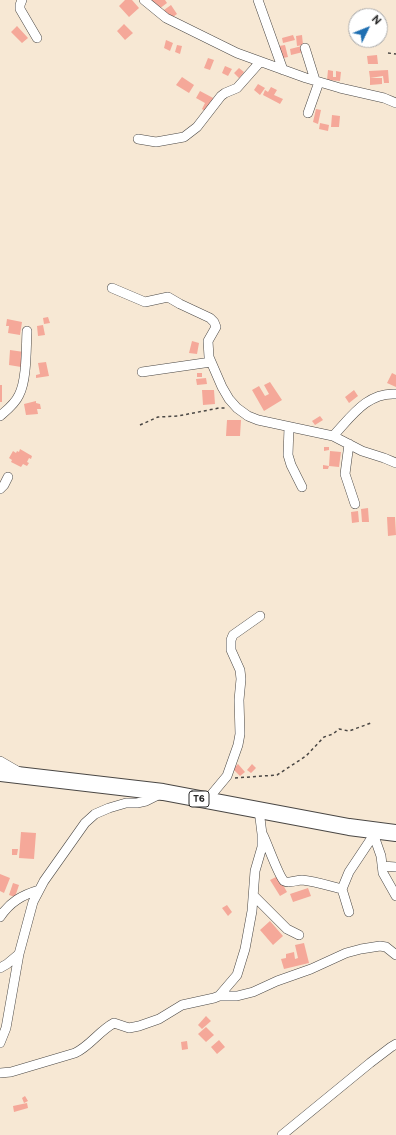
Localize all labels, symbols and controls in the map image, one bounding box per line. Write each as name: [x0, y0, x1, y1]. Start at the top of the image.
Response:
north arrow: [348, 8, 388, 48]
text: N: [369, 13, 384, 28]
road number: T6: [189, 791, 209, 807]

